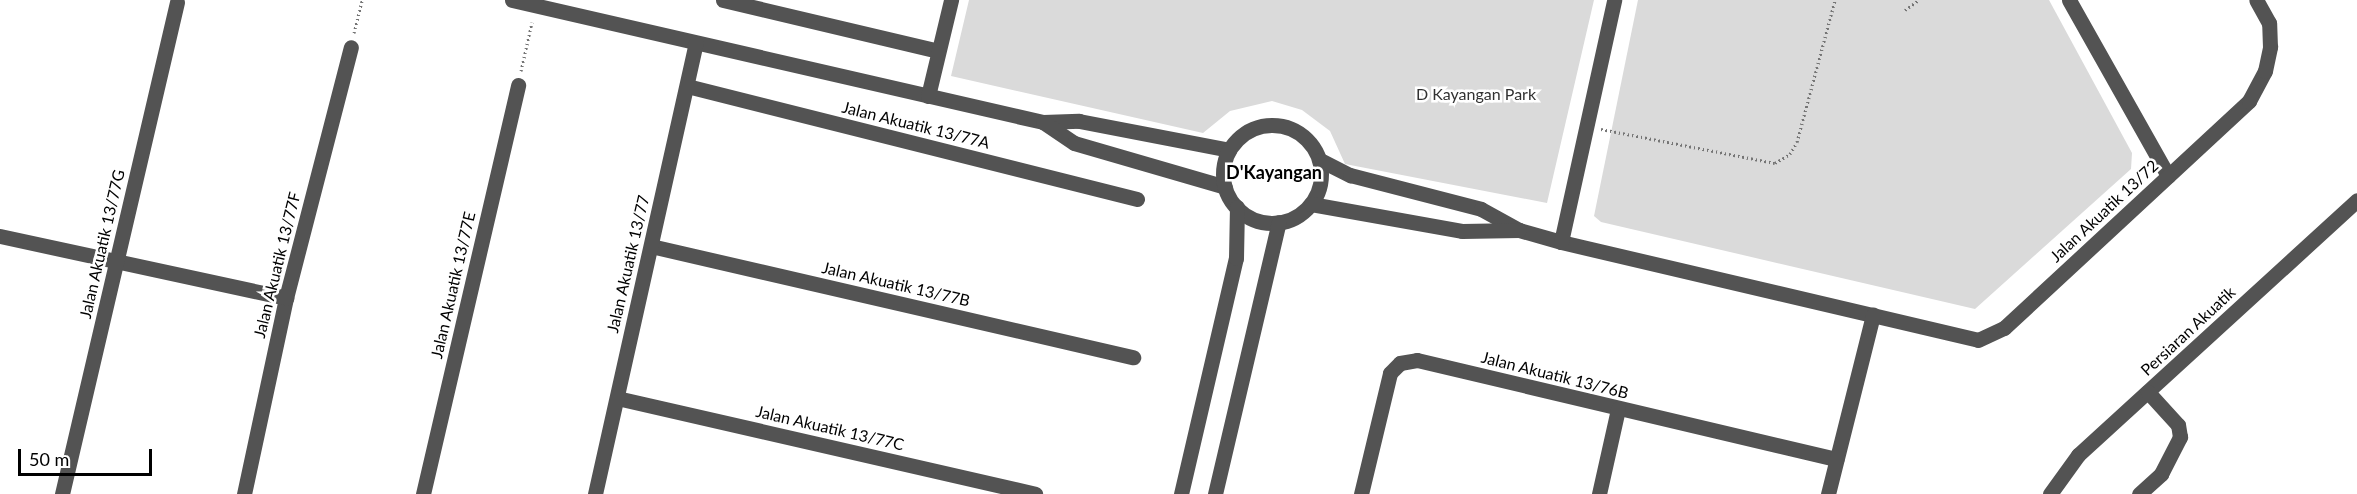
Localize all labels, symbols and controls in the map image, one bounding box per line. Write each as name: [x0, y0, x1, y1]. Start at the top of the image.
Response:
park label: D Kayangan Park: [1416, 84, 1536, 104]
street label: Jalan Akuatik 13/77A: [840, 97, 992, 153]
street label: Jalan Akuatik 13/72: [2046, 156, 2162, 266]
district label: D'Kayangan: [1226, 161, 1322, 183]
street label: Jalan Akuatik 13/77G: [75, 167, 129, 321]
street label: Jalan Akuatik 13/77F: [250, 190, 304, 340]
street label: Jalan Akuatik 13/77: [603, 193, 653, 335]
street label: Jalan Akuatik 13/77E: [427, 210, 479, 360]
street label: Jalan Akuatik 13/77B: [820, 258, 972, 310]
street label: Persiaran Akuatik: [2137, 282, 2239, 380]
street label: Jalan Akuatik 13/76B: [1479, 347, 1631, 403]
street label: Jalan Akuatik 13/77C: [754, 402, 906, 454]
scale bar: [21, 437, 154, 475]
text: 50 m: [29, 448, 69, 470]

